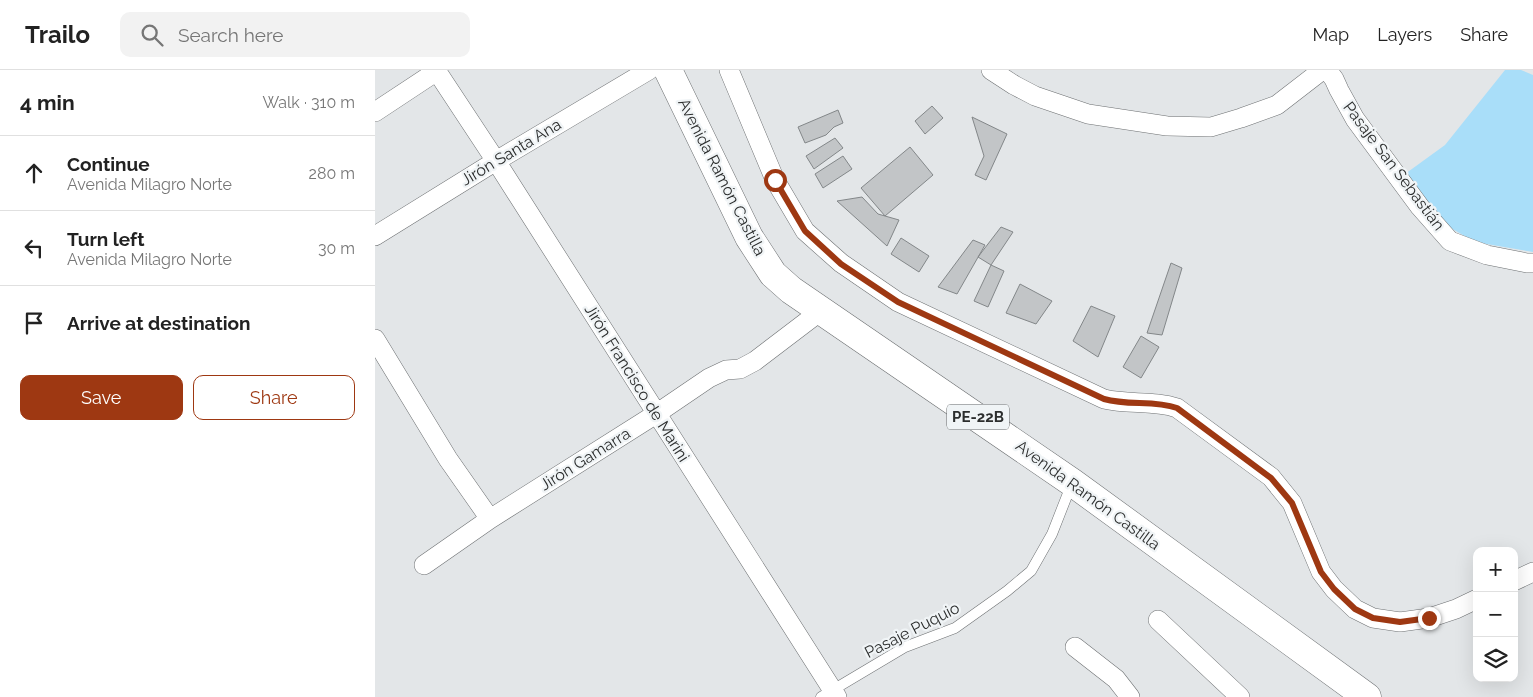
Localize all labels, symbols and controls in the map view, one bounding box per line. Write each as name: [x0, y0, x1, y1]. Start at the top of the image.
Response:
search box: [120, 12, 470, 57]
text: Trailo: [25, 20, 90, 49]
icon: search: [138, 21, 166, 49]
text: Search here: [178, 24, 283, 46]
text: Map: [1313, 24, 1349, 45]
text: Layers: [1377, 24, 1432, 45]
text: Share: [1460, 24, 1508, 45]
text: 4 min: [20, 90, 75, 115]
text: Walk · 310 m: [262, 93, 355, 112]
street label: Avenida Ramón Castilla: [674, 95, 770, 259]
street label: Pasaje San Sebastián: [1339, 98, 1449, 234]
street label: Jirón Santa Ana: [457, 115, 565, 189]
text: Continue: [67, 153, 150, 175]
icon: ahead: [20, 159, 48, 187]
text: 280 m: [309, 164, 355, 183]
route start: [764, 169, 787, 192]
text: Avenida Milagro Norte: [67, 175, 232, 194]
text: Turn left: [67, 228, 144, 250]
icon: left: [20, 234, 48, 262]
text: 30 m: [318, 239, 355, 258]
text: Avenida Milagro Norte: [67, 250, 232, 269]
street label: Jirón Francisco de Marini: [581, 301, 693, 465]
icon: arrive: [20, 309, 48, 337]
text: Arrive at destination: [67, 312, 251, 334]
button: Save: [20, 375, 183, 420]
button: Share: [193, 375, 355, 420]
road number: PE-22B: [947, 404, 1009, 430]
street label: Jirón Gamarra: [536, 424, 634, 494]
street label: Avenida Ramón Castilla: [1012, 436, 1164, 554]
map controls: [1473, 547, 1518, 682]
button: +: [1473, 547, 1518, 592]
button: −: [1473, 592, 1518, 637]
street label: Pasaje Puquio: [861, 598, 963, 662]
route end: [1418, 607, 1441, 630]
button: layers: [1473, 637, 1518, 682]

